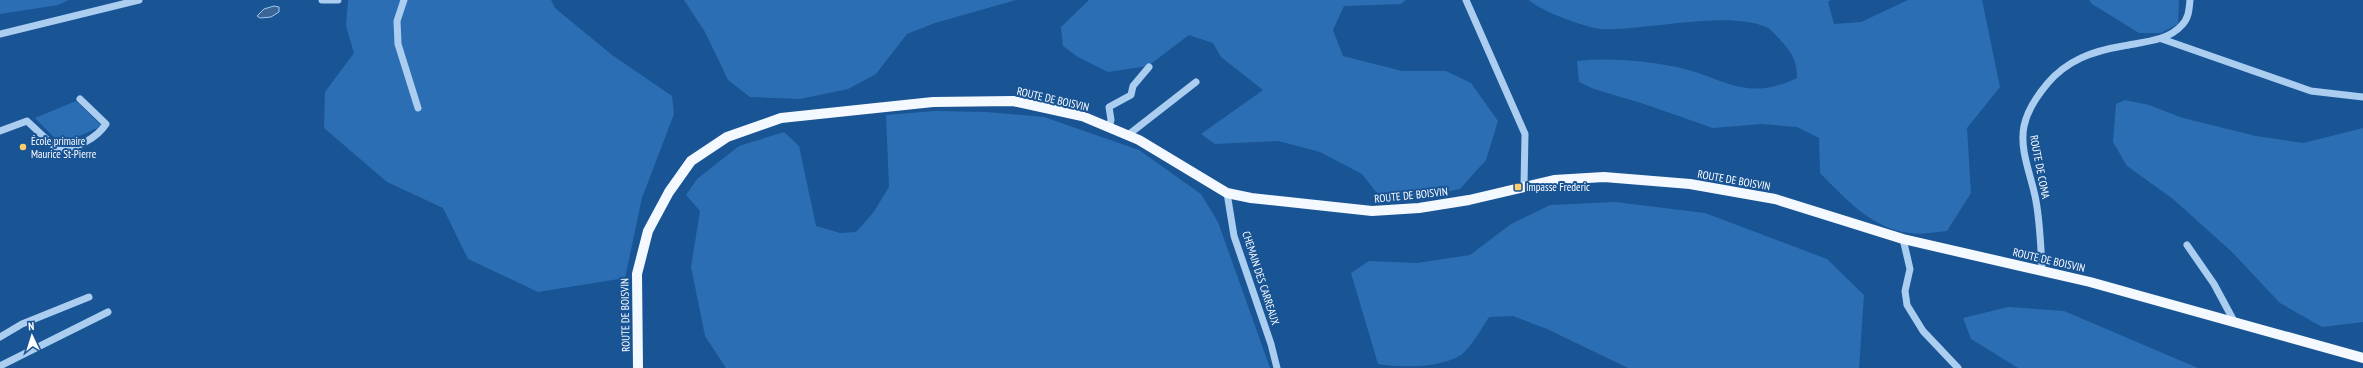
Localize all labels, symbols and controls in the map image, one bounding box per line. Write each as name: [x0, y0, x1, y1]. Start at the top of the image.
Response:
street label: ROUTE DE BOISVIN: [1016, 84, 1091, 114]
place label: École primaire Maurice St-Pierre: [31, 134, 97, 161]
street label: ROUTE DE COMA: [2027, 134, 2053, 201]
marker: École primaire Maurice St-Pierre: [18, 142, 28, 152]
street label: ROUTE DE BOISVIN: [1697, 167, 1772, 193]
place label: Impasse Frederic: [1526, 180, 1590, 194]
marker: Impasse Frederic: [1513, 182, 1523, 192]
street label: ROUTE DE BOISVIN: [1374, 184, 1448, 206]
street label: CHEMAIN DES CARREAUX: [1239, 229, 1283, 327]
street label: ROUTE DE BOISVIN: [2012, 245, 2087, 275]
street label: ROUTE DE BOISVIN: [617, 278, 633, 352]
north arrow: [12, 316, 52, 356]
text: N: [28, 319, 35, 333]

